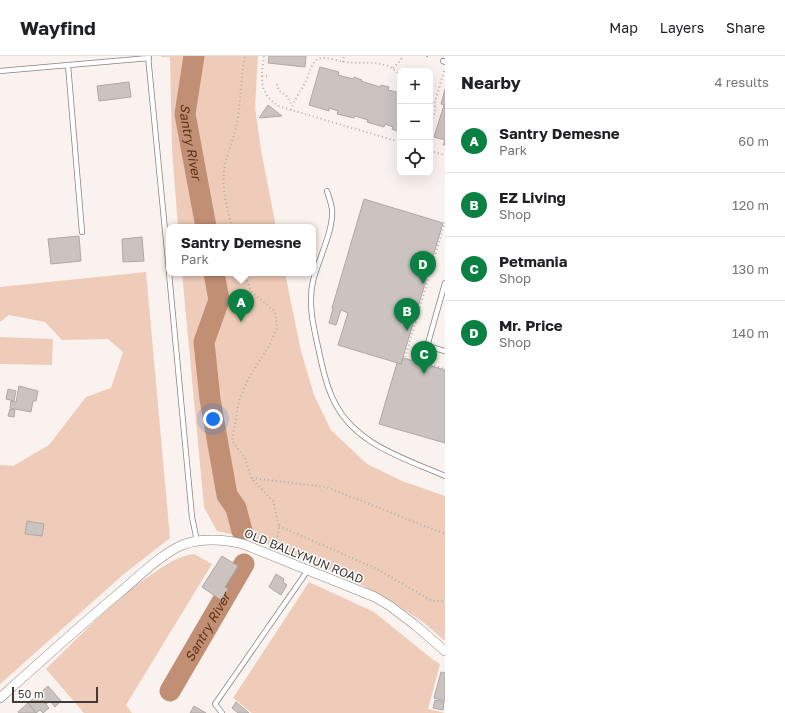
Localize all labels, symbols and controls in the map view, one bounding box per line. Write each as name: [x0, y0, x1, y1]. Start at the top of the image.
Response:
text: Wayfind: [20, 16, 96, 39]
text: Map: [609, 19, 638, 36]
text: Layers: [660, 19, 704, 36]
text: Share: [726, 19, 765, 36]
map controls: [397, 68, 433, 176]
button: +: [397, 68, 433, 104]
text: Nearby: [461, 72, 521, 93]
text: 4 results: [715, 74, 769, 90]
water label: Santry River: [177, 103, 205, 183]
button: −: [397, 104, 433, 140]
text: Santry Demesne: [499, 124, 620, 142]
text: A: [469, 133, 479, 149]
text: 60 m: [738, 133, 769, 149]
button: locate: [397, 140, 433, 176]
text: Park: [499, 142, 527, 158]
text: EZ Living: [499, 188, 566, 206]
text: B: [469, 197, 479, 213]
text: 120 m: [732, 197, 769, 213]
text: Shop: [499, 206, 531, 222]
popup: [166, 224, 316, 276]
text: Santry Demesne: [181, 233, 301, 251]
text: Park: [181, 251, 209, 267]
pin: D: [410, 251, 436, 284]
text: Petmania: [499, 252, 567, 270]
text: C: [469, 261, 479, 277]
text: 130 m: [732, 261, 769, 277]
text: Shop: [499, 270, 531, 286]
pin: A: [228, 289, 254, 322]
pin: B: [394, 298, 420, 331]
text: Mr. Price: [499, 316, 563, 334]
text: D: [469, 325, 479, 341]
text: 140 m: [732, 325, 769, 341]
text: Shop: [499, 334, 531, 350]
pin: C: [411, 341, 437, 374]
your location: [203, 409, 223, 429]
street label: OLD BALLYMUN ROAD: [242, 525, 366, 587]
water label: Santry River: [181, 588, 234, 664]
scale bar: [12, 685, 98, 704]
text: 50 m: [18, 687, 44, 700]

